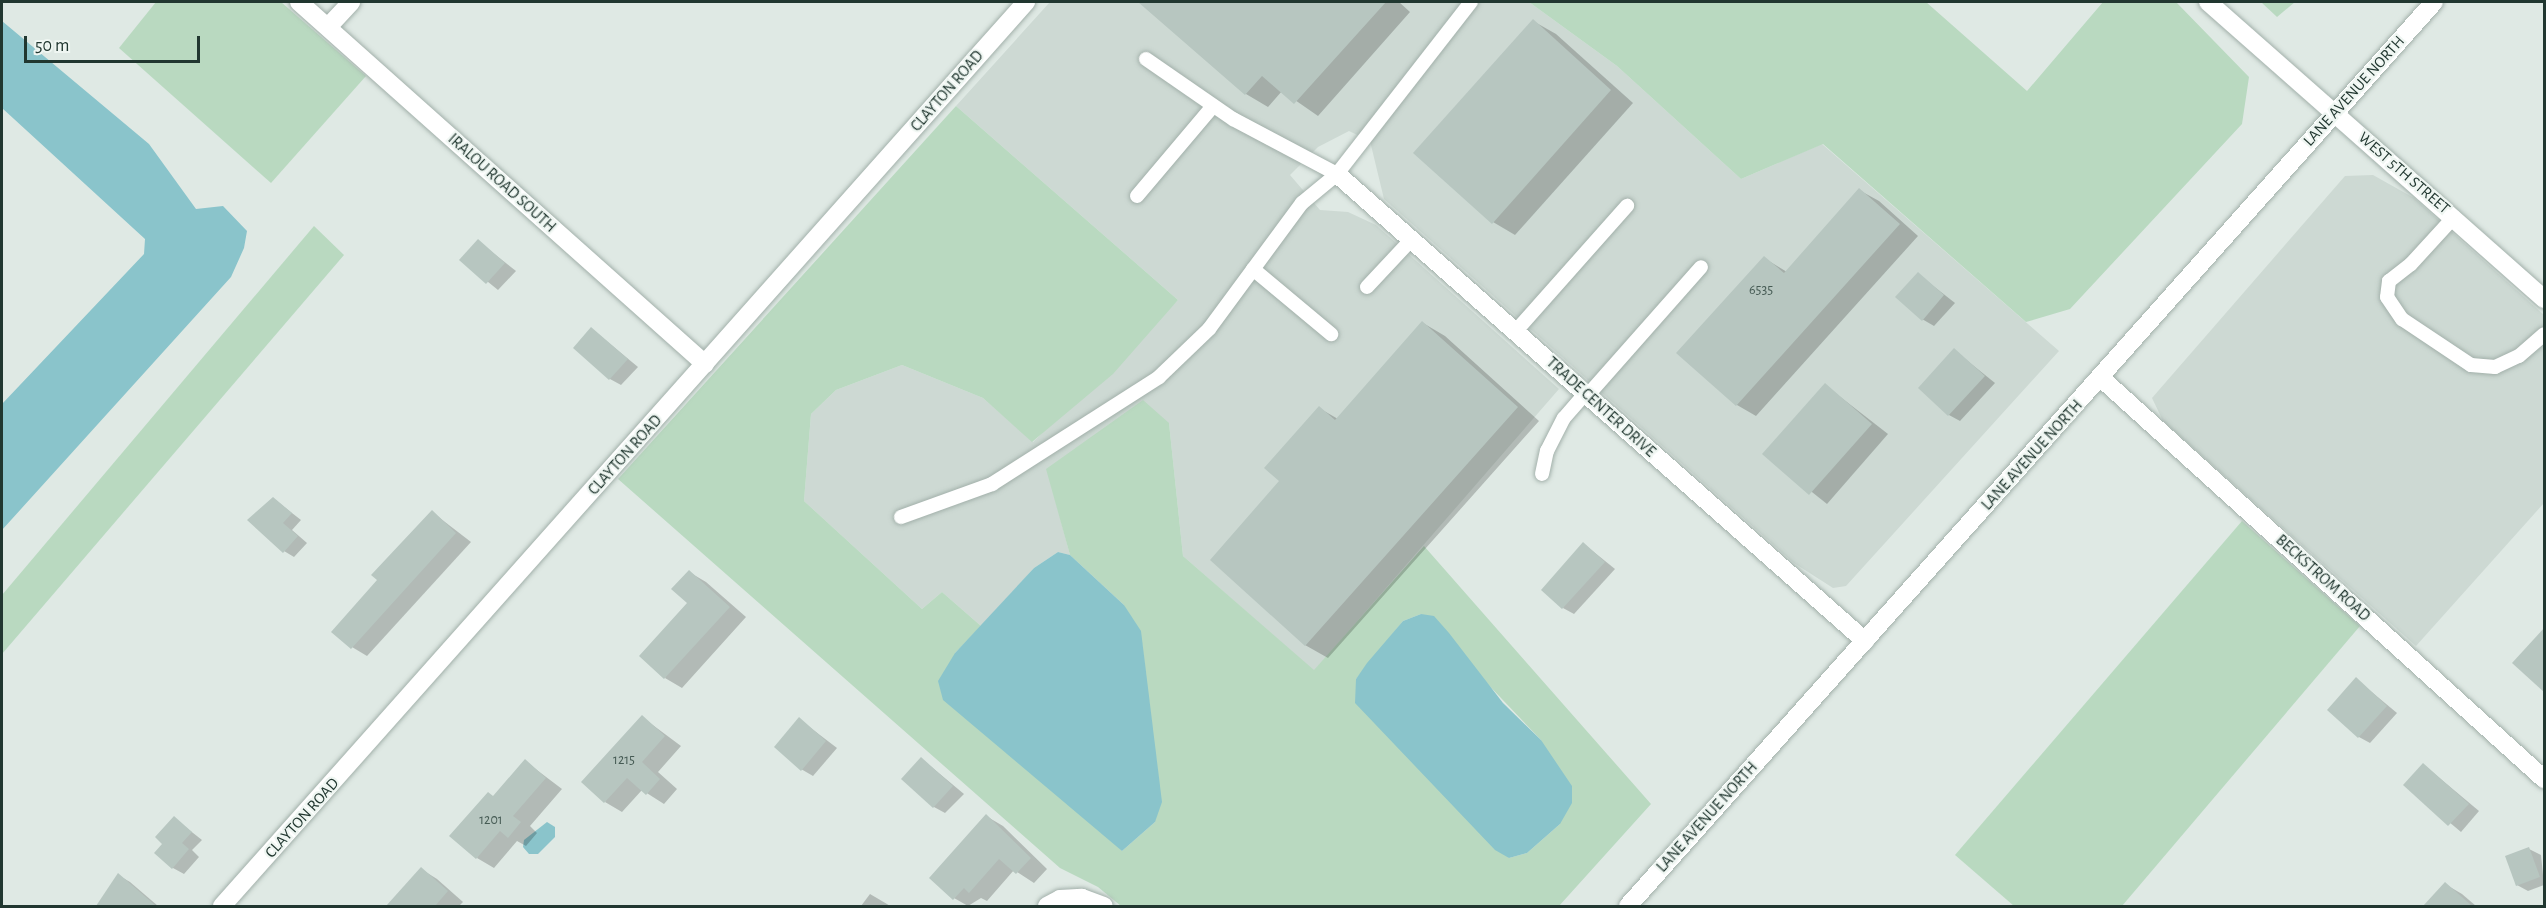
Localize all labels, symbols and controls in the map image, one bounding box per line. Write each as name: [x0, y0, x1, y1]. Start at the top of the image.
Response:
scale bar: [27, 24, 202, 62]
street label: LANE AVENUE NORTH: [2299, 32, 2409, 150]
text: 50 m: [35, 37, 69, 55]
street label: CLAYTON ROAD: [907, 47, 987, 135]
street label: WEST 5TH STREET: [2354, 128, 2454, 218]
street label: IRALOU ROAD SOUTH: [444, 129, 560, 237]
house number: 6535: [1749, 282, 1773, 298]
street label: TRADE CENTER DRIVE: [1542, 353, 1660, 461]
street label: LANE AVENUE NORTH: [1977, 396, 2087, 514]
street label: CLAYTON ROAD: [584, 411, 666, 499]
street label: BECKSTROM ROAD: [2272, 531, 2374, 625]
house number: 1215: [613, 752, 635, 768]
street label: LANE AVENUE NORTH: [1652, 758, 1762, 876]
street label: CLAYTON ROAD: [261, 774, 343, 862]
house number: 1201: [479, 812, 503, 828]

